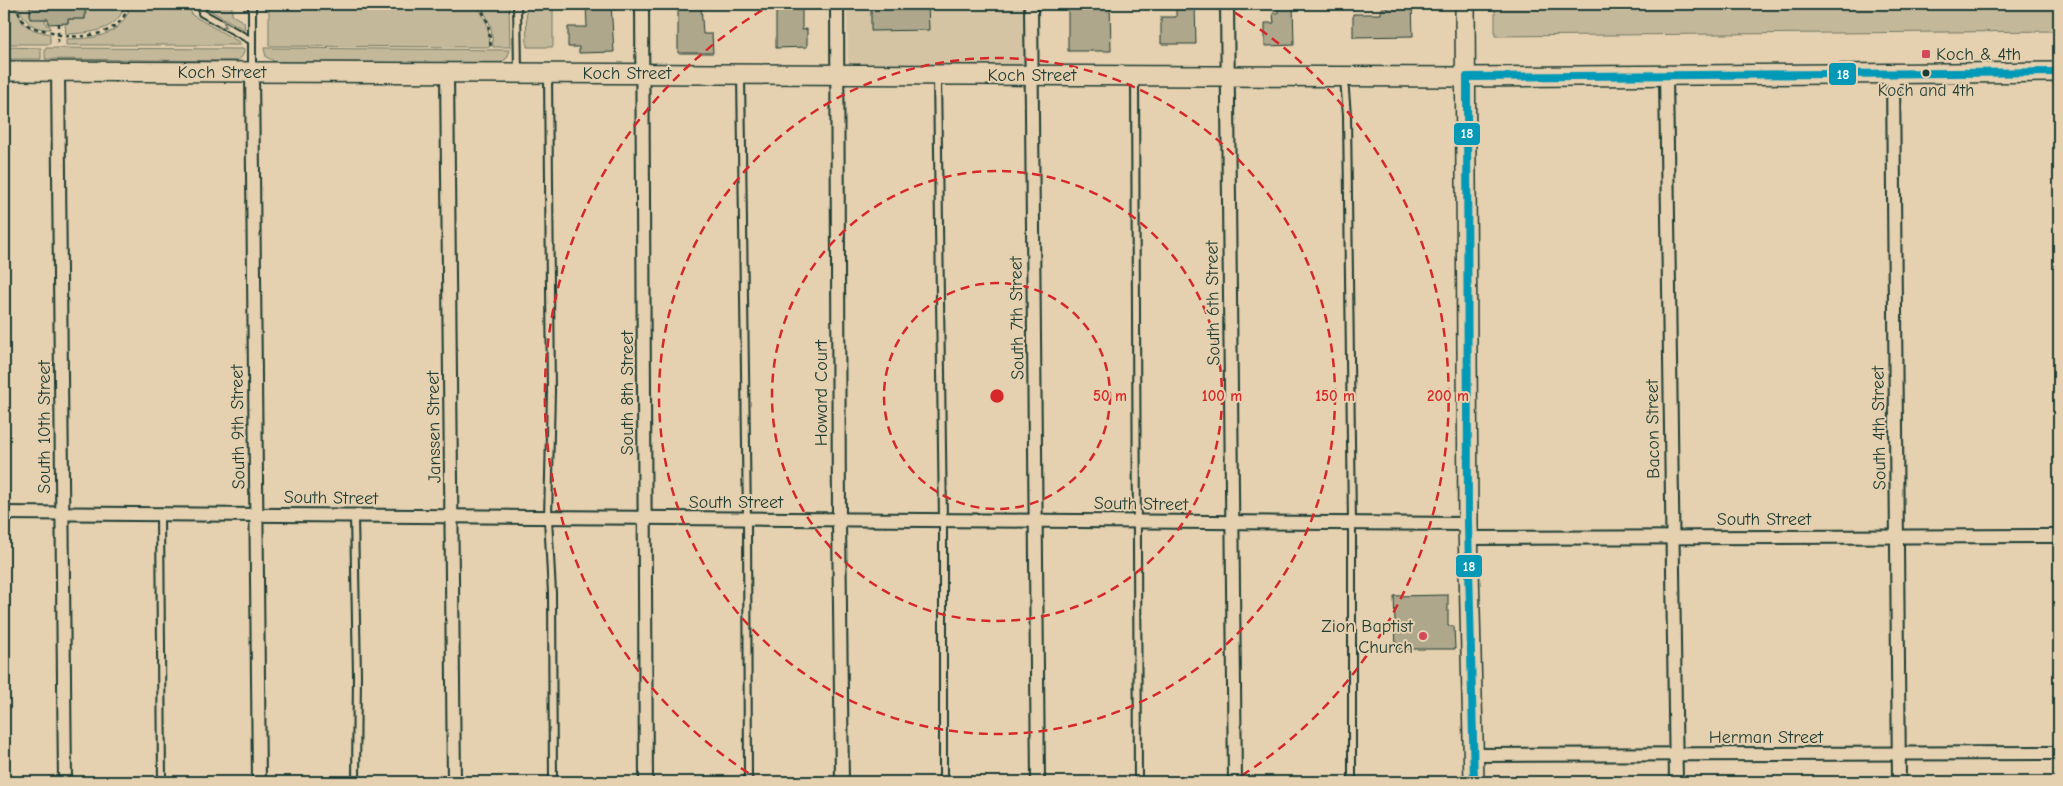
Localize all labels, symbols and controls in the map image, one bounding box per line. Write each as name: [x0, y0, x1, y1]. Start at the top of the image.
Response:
one-way arrow: [218, 18, 227, 28]
place label: Koch & 4th: [1936, 44, 2021, 65]
marker: Koch & 4th: [1920, 48, 1932, 60]
street label: Koch Street: [177, 62, 267, 83]
line badge: 18: [1828, 62, 1857, 86]
street label: Koch Street: [582, 63, 672, 84]
street label: Koch Street: [987, 65, 1077, 86]
text: 18: [1837, 66, 1849, 83]
marker: Koch and 4th: [1921, 68, 1931, 78]
place label: Koch and 4th: [1878, 81, 1974, 100]
line badge: 18: [1453, 122, 1481, 146]
text: 18: [1461, 125, 1473, 142]
street label: South 6th Street: [1201, 239, 1225, 366]
street label: South 7th Street: [1005, 255, 1029, 380]
street label: South 8th Street: [617, 330, 638, 455]
street label: Howard Court: [811, 339, 832, 446]
street label: South 10th Street: [34, 359, 55, 494]
street label: South 9th Street: [226, 364, 250, 490]
street label: South 4th Street: [1867, 365, 1891, 490]
street label: Janssen Street: [423, 370, 445, 483]
street label: Bacon Street: [1642, 378, 1664, 479]
centre of rings: [988, 387, 1006, 405]
text: 50 m: [1093, 387, 1127, 405]
text: 100 m: [1202, 387, 1242, 405]
text: 150 m: [1315, 387, 1355, 405]
text: 200 m: [1427, 387, 1469, 405]
street label: South Street: [284, 487, 379, 509]
street label: South Street: [689, 492, 784, 513]
street label: South Street: [1094, 493, 1189, 515]
street label: South Street: [1717, 509, 1812, 530]
line badge: 18: [1455, 554, 1483, 578]
text: 18: [1463, 558, 1475, 575]
place label: Zion Baptist Church: [1321, 616, 1414, 658]
marker: Zion Baptist Church: [1417, 630, 1429, 642]
street label: Herman Street: [1709, 727, 1824, 748]

